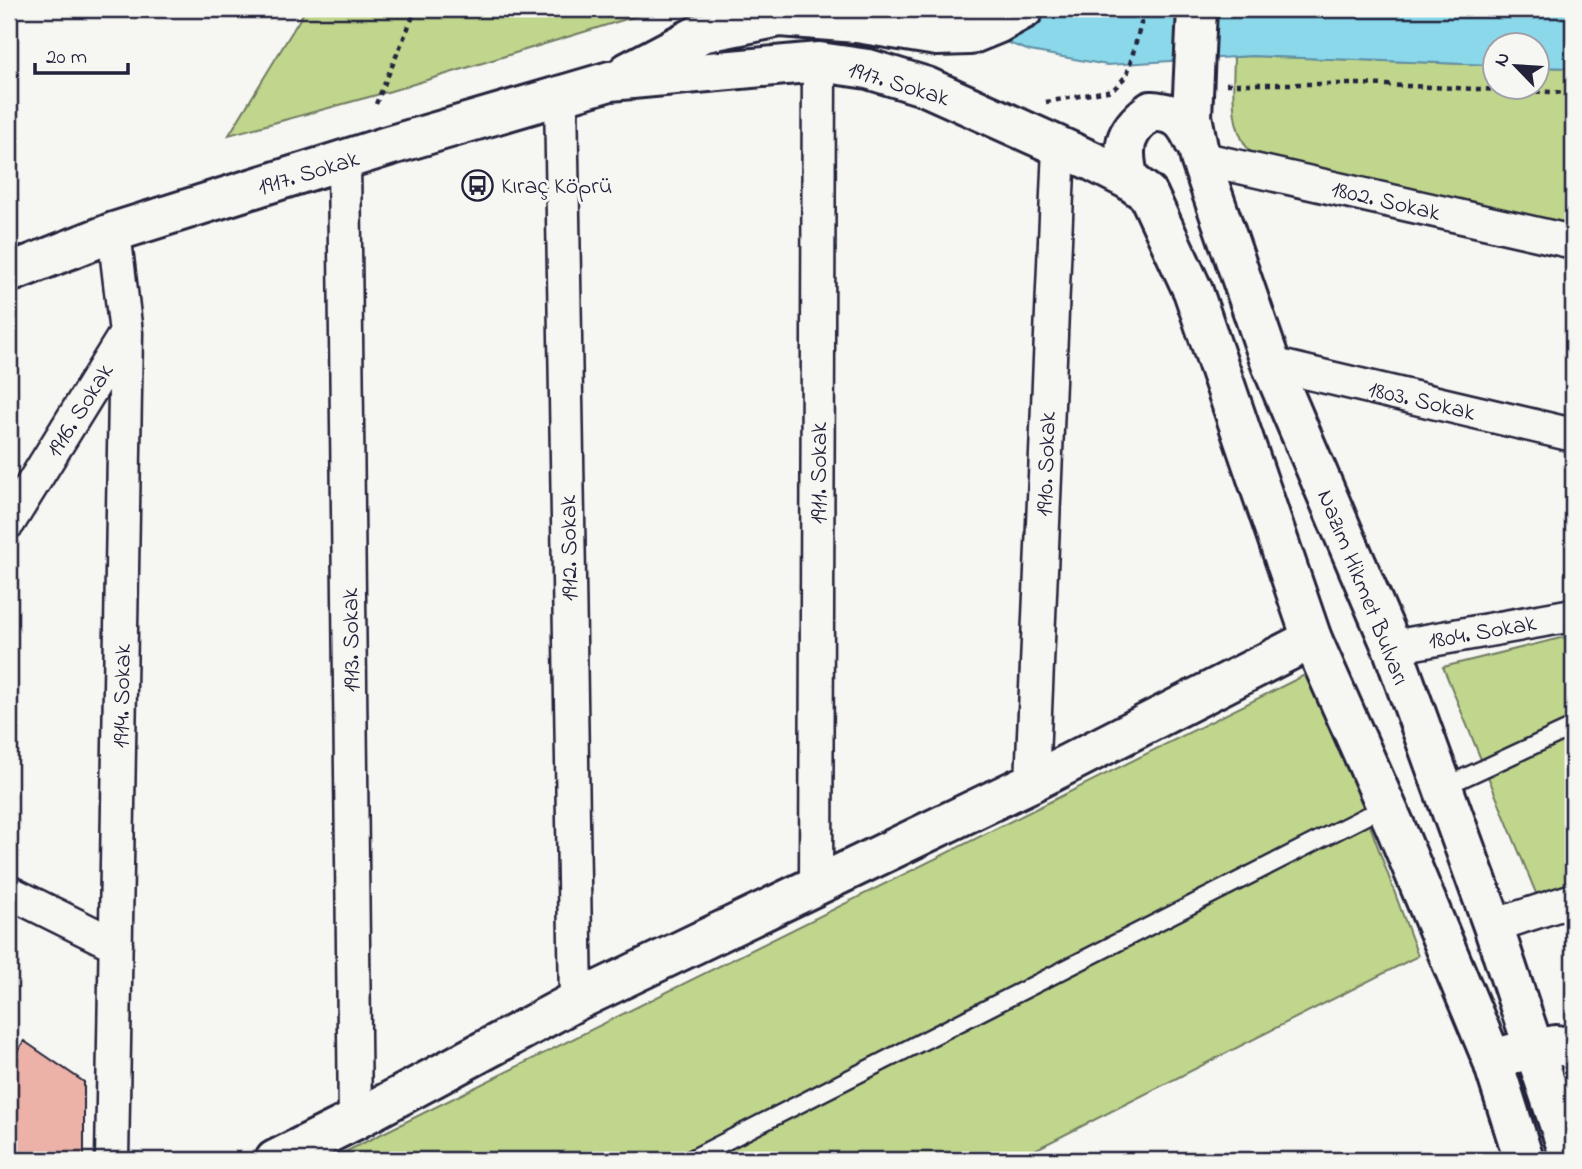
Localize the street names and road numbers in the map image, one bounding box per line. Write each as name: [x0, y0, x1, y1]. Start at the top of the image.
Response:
street label: 1917. Sokak: [843, 53, 954, 118]
street label: 1917. Sokak: [254, 142, 364, 206]
street label: 1802. Sokak: [1327, 173, 1444, 232]
street label: 1916. Sokak: [38, 357, 124, 465]
street label: 1803. Sokak: [1364, 373, 1479, 432]
street label: 1910. Sokak: [1028, 411, 1067, 517]
street label: 1911. Sokak: [803, 421, 838, 524]
street label: Nazım Hikmet Bulvarı: [1306, 485, 1417, 691]
street label: 1912. Sokak: [552, 494, 589, 601]
street label: 1913. Sokak: [334, 587, 371, 692]
street label: 1804. Sokak: [1426, 607, 1540, 660]
street label: 1914. Sokak: [105, 643, 142, 749]

